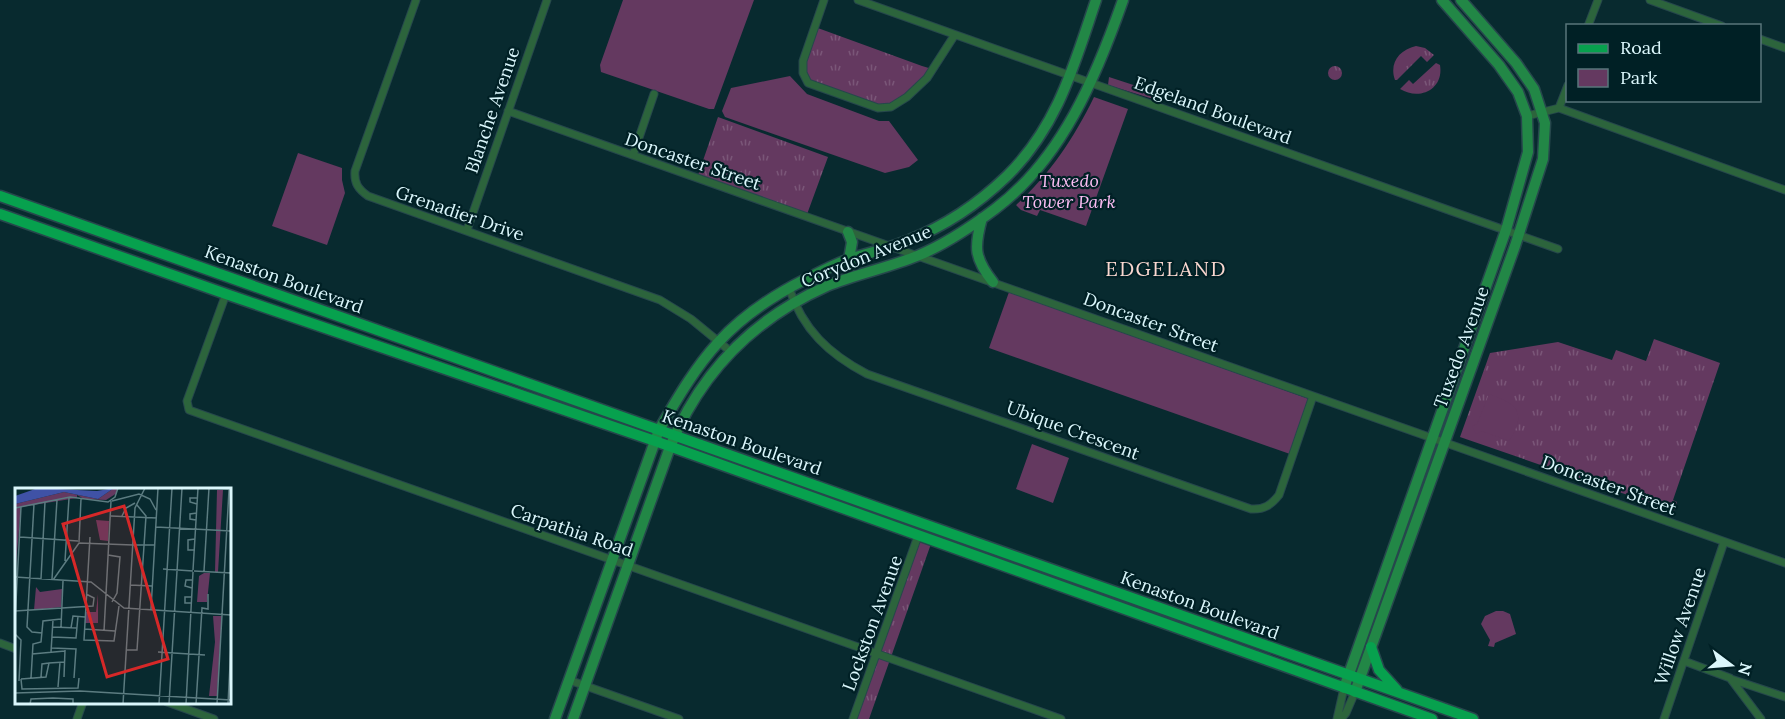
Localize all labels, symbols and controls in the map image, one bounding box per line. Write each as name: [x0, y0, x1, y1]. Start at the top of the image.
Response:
legend: [1566, 24, 1761, 102]
text: Road: [1620, 36, 1662, 59]
street label: Blanche Avenue: [460, 44, 524, 176]
text: Park: [1620, 66, 1658, 89]
street label: Edgeland Boulevard: [1131, 71, 1295, 149]
street label: Doncaster Street: [622, 127, 764, 195]
park label: Tuxedo Tower Park: [1022, 169, 1116, 213]
street label: Grenadier Drive: [393, 180, 528, 246]
street label: Corydon Avenue: [797, 219, 935, 293]
street label: Kenaston Boulevard: [202, 240, 367, 318]
district label: EDGELAND: [1105, 256, 1227, 281]
street label: Tuxedo Avenue: [1428, 283, 1494, 411]
street label: Doncaster Street: [1080, 287, 1222, 357]
street label: Ubique Crescent: [1003, 395, 1143, 465]
street label: Kenaston Boulevard: [659, 404, 825, 480]
street label: Doncaster Street: [1538, 450, 1680, 520]
inset map: [15, 488, 231, 704]
street label: Carpathia Road: [508, 498, 637, 562]
street label: Lockston Avenue: [837, 552, 907, 694]
street label: Willow Avenue: [1649, 564, 1711, 688]
street label: Kenaston Boulevard: [1118, 566, 1283, 644]
north arrow: [1701, 635, 1761, 695]
text: N: [1734, 660, 1757, 678]

